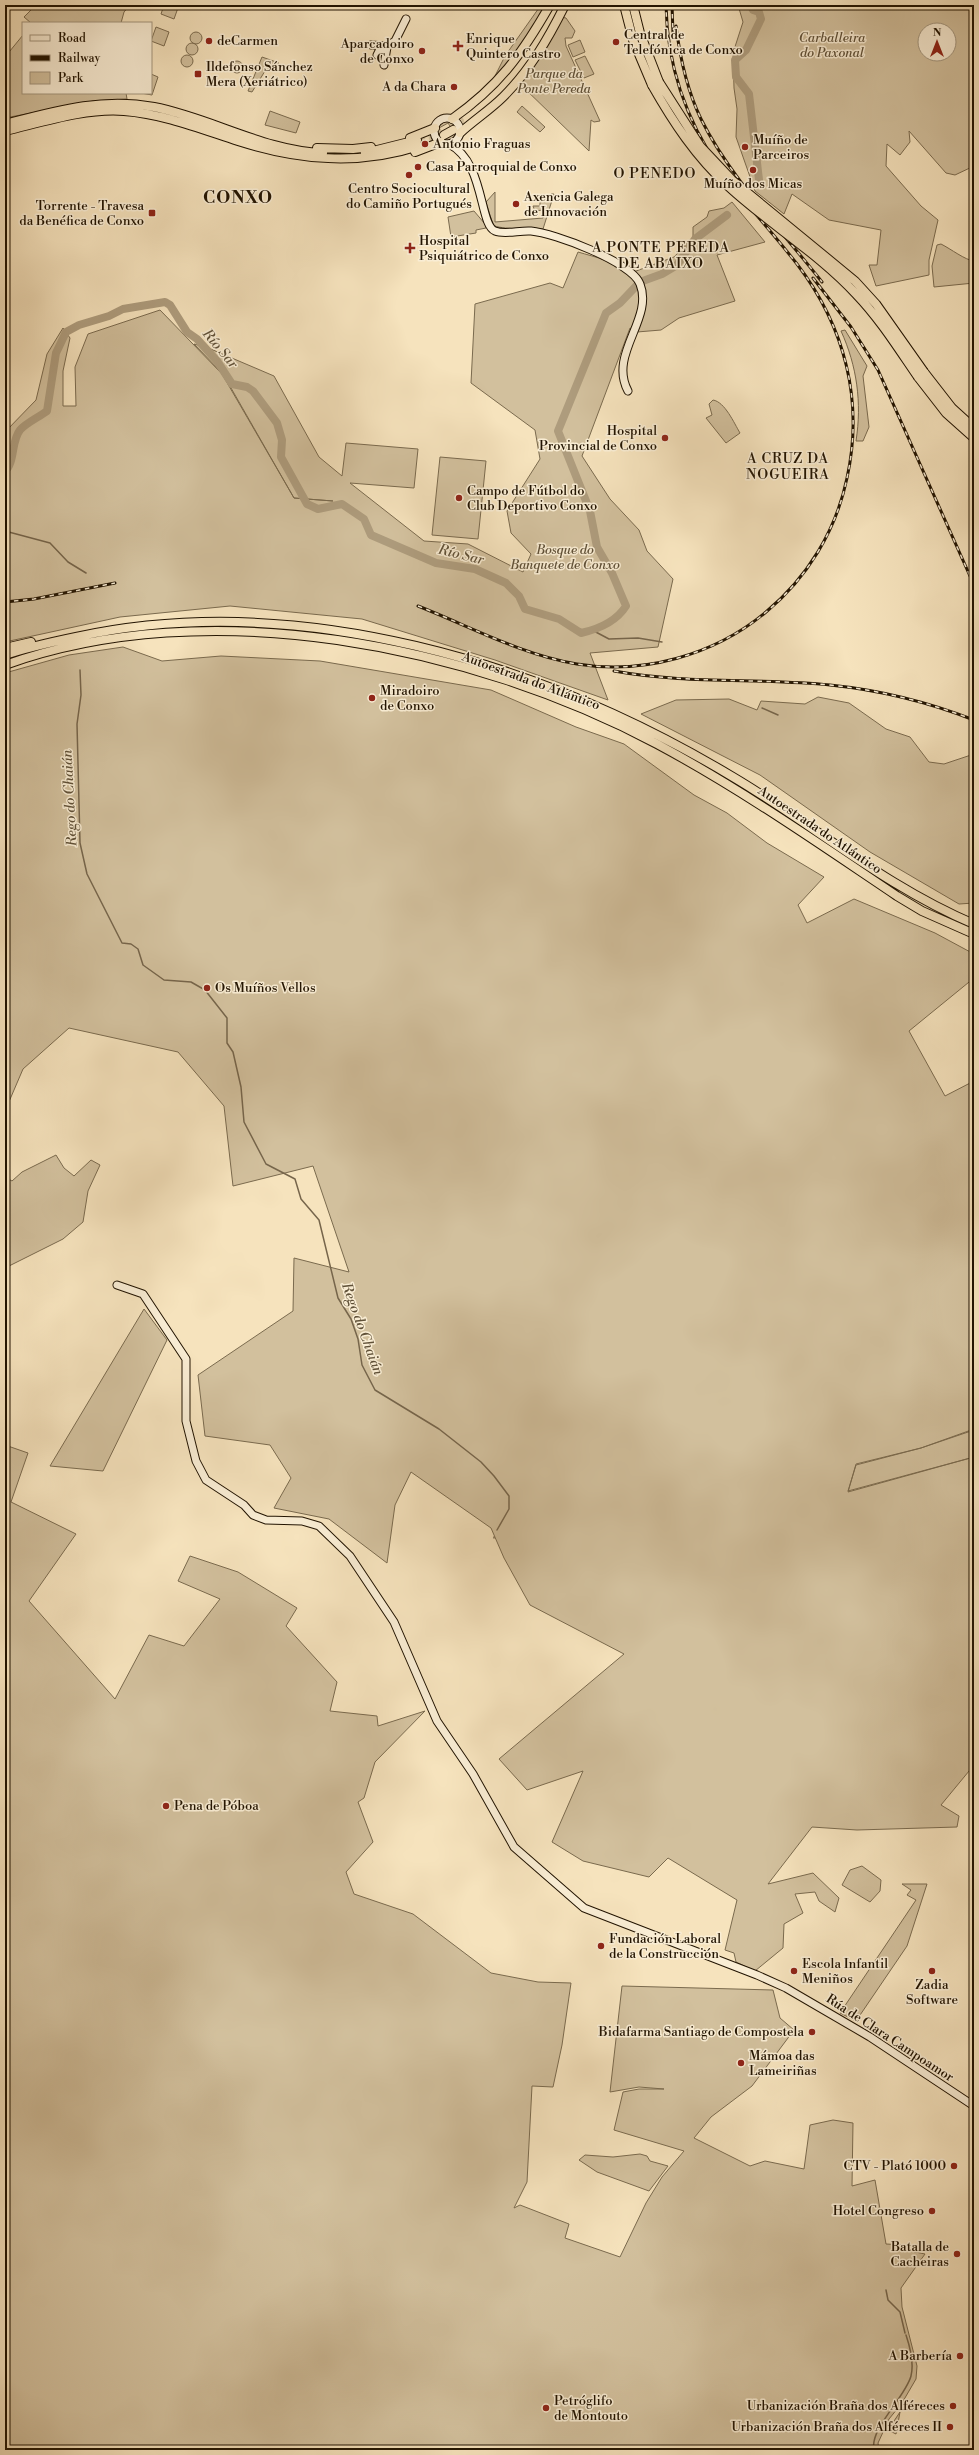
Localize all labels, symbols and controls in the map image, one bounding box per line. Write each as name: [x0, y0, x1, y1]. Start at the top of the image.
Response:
legend: [22, 22, 152, 94]
north arrow: [917, 22, 957, 62]
text: N: [933, 26, 942, 40]
place label: Central de Telefónica de Conxo: [624, 27, 743, 58]
park label: Carballeira do Paxonal: [799, 30, 866, 61]
text: Road: [58, 31, 86, 46]
place label: Enrique Quintero Castro: [466, 31, 561, 62]
place label: deCarmen: [217, 33, 278, 49]
marker: deCarmen: [204, 36, 214, 46]
place label: Aparcadoiro de Conxo: [340, 36, 414, 67]
marker: Central de Telefónica de Conxo: [611, 37, 621, 47]
marker: Enrique Quintero Castro: [453, 41, 463, 51]
marker: Aparcadoiro de Conxo: [417, 46, 427, 56]
text: Railway: [58, 51, 100, 66]
place label: Ildefonso Sánchez Mera (Xeriátrico): [206, 59, 313, 90]
park label: Parque da Ponte Pereda: [516, 66, 592, 97]
marker: Ildefonso Sánchez Mera (Xeriátrico): [193, 69, 203, 79]
text: Park: [58, 71, 84, 86]
place label: A da Chara: [381, 79, 446, 95]
marker: A da Chara: [449, 82, 459, 92]
place label: Muíño de Parceiros: [753, 132, 809, 163]
place label: Antonio Fraguas: [432, 136, 531, 152]
marker: Antonio Fraguas: [420, 139, 430, 149]
marker: Muíño de Parceiros: [740, 142, 750, 152]
place label: Casa Parroquial de Conxo: [426, 159, 577, 175]
marker: Casa Parroquial de Conxo: [413, 162, 423, 172]
district label: O PENEDO: [614, 165, 697, 183]
marker: Muíño dos Micas: [748, 165, 758, 175]
marker: Centro Sociocultural do Camiño Portugués: [404, 170, 414, 180]
place label: Muíño dos Micas: [704, 176, 803, 192]
place label: Centro Sociocultural do Camiño Portugués: [346, 181, 472, 212]
district label: CONXO: [203, 187, 273, 209]
place label: Axencia Galega de Innovación: [523, 189, 614, 220]
place label: Torrente - Travesa da Benéfica de Conxo: [19, 198, 144, 229]
marker: Axencia Galega de Innovación: [511, 199, 521, 209]
marker: Torrente - Travesa da Benéfica de Conxo: [147, 208, 157, 218]
place label: Hospital Psiquiátrico de Conxo: [419, 233, 549, 264]
district label: A PONTE PEREDA DE ABAIXO: [591, 239, 730, 273]
marker: Hospital Psiquiátrico de Conxo: [404, 242, 416, 254]
water label: Río Sar: [198, 325, 242, 373]
place label: Hospital Provincial de Conxo: [539, 423, 657, 454]
marker: Hospital Provincial de Conxo: [660, 433, 670, 443]
district label: A CRUZ DA NOGUEIRA: [746, 450, 830, 484]
place label: Campo de Fútbol do Club Deportivo Conxo: [467, 483, 597, 514]
marker: Campo de Fútbol do Club Deportivo Conxo: [454, 493, 464, 503]
water label: Río Sar: [435, 540, 487, 570]
park label: Bosque do Banquete de Conxo: [509, 542, 620, 573]
street label: Autoestrada do Atlántico: [459, 648, 602, 713]
place label: Miradoiro de Conxo: [380, 683, 440, 714]
marker: Miradoiro de Conxo: [367, 693, 377, 703]
water label: Rego do Chaián: [58, 749, 82, 848]
street label: Autoestrada do Atlántico: [754, 782, 885, 877]
place label: Os Muíños Vellos: [215, 980, 316, 996]
marker: Os Muíños Vellos: [202, 983, 212, 993]
water label: Rego do Chaián: [337, 1279, 387, 1378]
place label: Pena de Póboa: [174, 1798, 259, 1814]
marker: Pena de Póboa: [161, 1801, 171, 1811]
place label: Fundación Laboral de la Construcción: [609, 1931, 721, 1962]
marker: Fundación Laboral de la Construcción: [596, 1941, 606, 1951]
place label: Escola Infantil Meniños: [802, 1956, 888, 1987]
marker: Escola Infantil Meniños: [789, 1966, 799, 1976]
marker: Zadia Software: [927, 1966, 937, 1976]
place label: Zadia Software: [906, 1977, 958, 2008]
street label: Rúa de Clara Campoamor: [823, 1991, 957, 2085]
place label: Bidafarma Santiago de Compostela: [598, 2024, 804, 2040]
marker: Bidafarma Santiago de Compostela: [807, 2027, 817, 2037]
place label: Mámoa das Lameiriñas: [749, 2048, 817, 2079]
marker: Mámoa das Lameiriñas: [736, 2058, 746, 2068]
place label: CTV - Plató 1000: [844, 2158, 946, 2174]
marker: CTV - Plató 1000: [949, 2161, 959, 2171]
place label: Hotel Congreso: [833, 2203, 924, 2219]
marker: Hotel Congreso: [927, 2206, 937, 2216]
place label: Batalla de Cacheiras: [890, 2239, 949, 2270]
marker: Batalla de Cacheiras: [952, 2249, 962, 2259]
place label: A Barbería: [887, 2348, 952, 2364]
marker: A Barbería: [955, 2351, 965, 2361]
place label: Petróglifo de Montouto: [554, 2393, 628, 2424]
place label: Urbanización Braña dos Alféreces: [747, 2398, 945, 2414]
marker: Urbanización Braña dos Alféreces: [948, 2401, 958, 2411]
marker: Petróglifo de Montouto: [541, 2403, 551, 2413]
place label: Urbanización Braña dos Alféreces II: [731, 2419, 942, 2435]
marker: Urbanización Braña dos Alféreces II: [945, 2422, 955, 2432]

